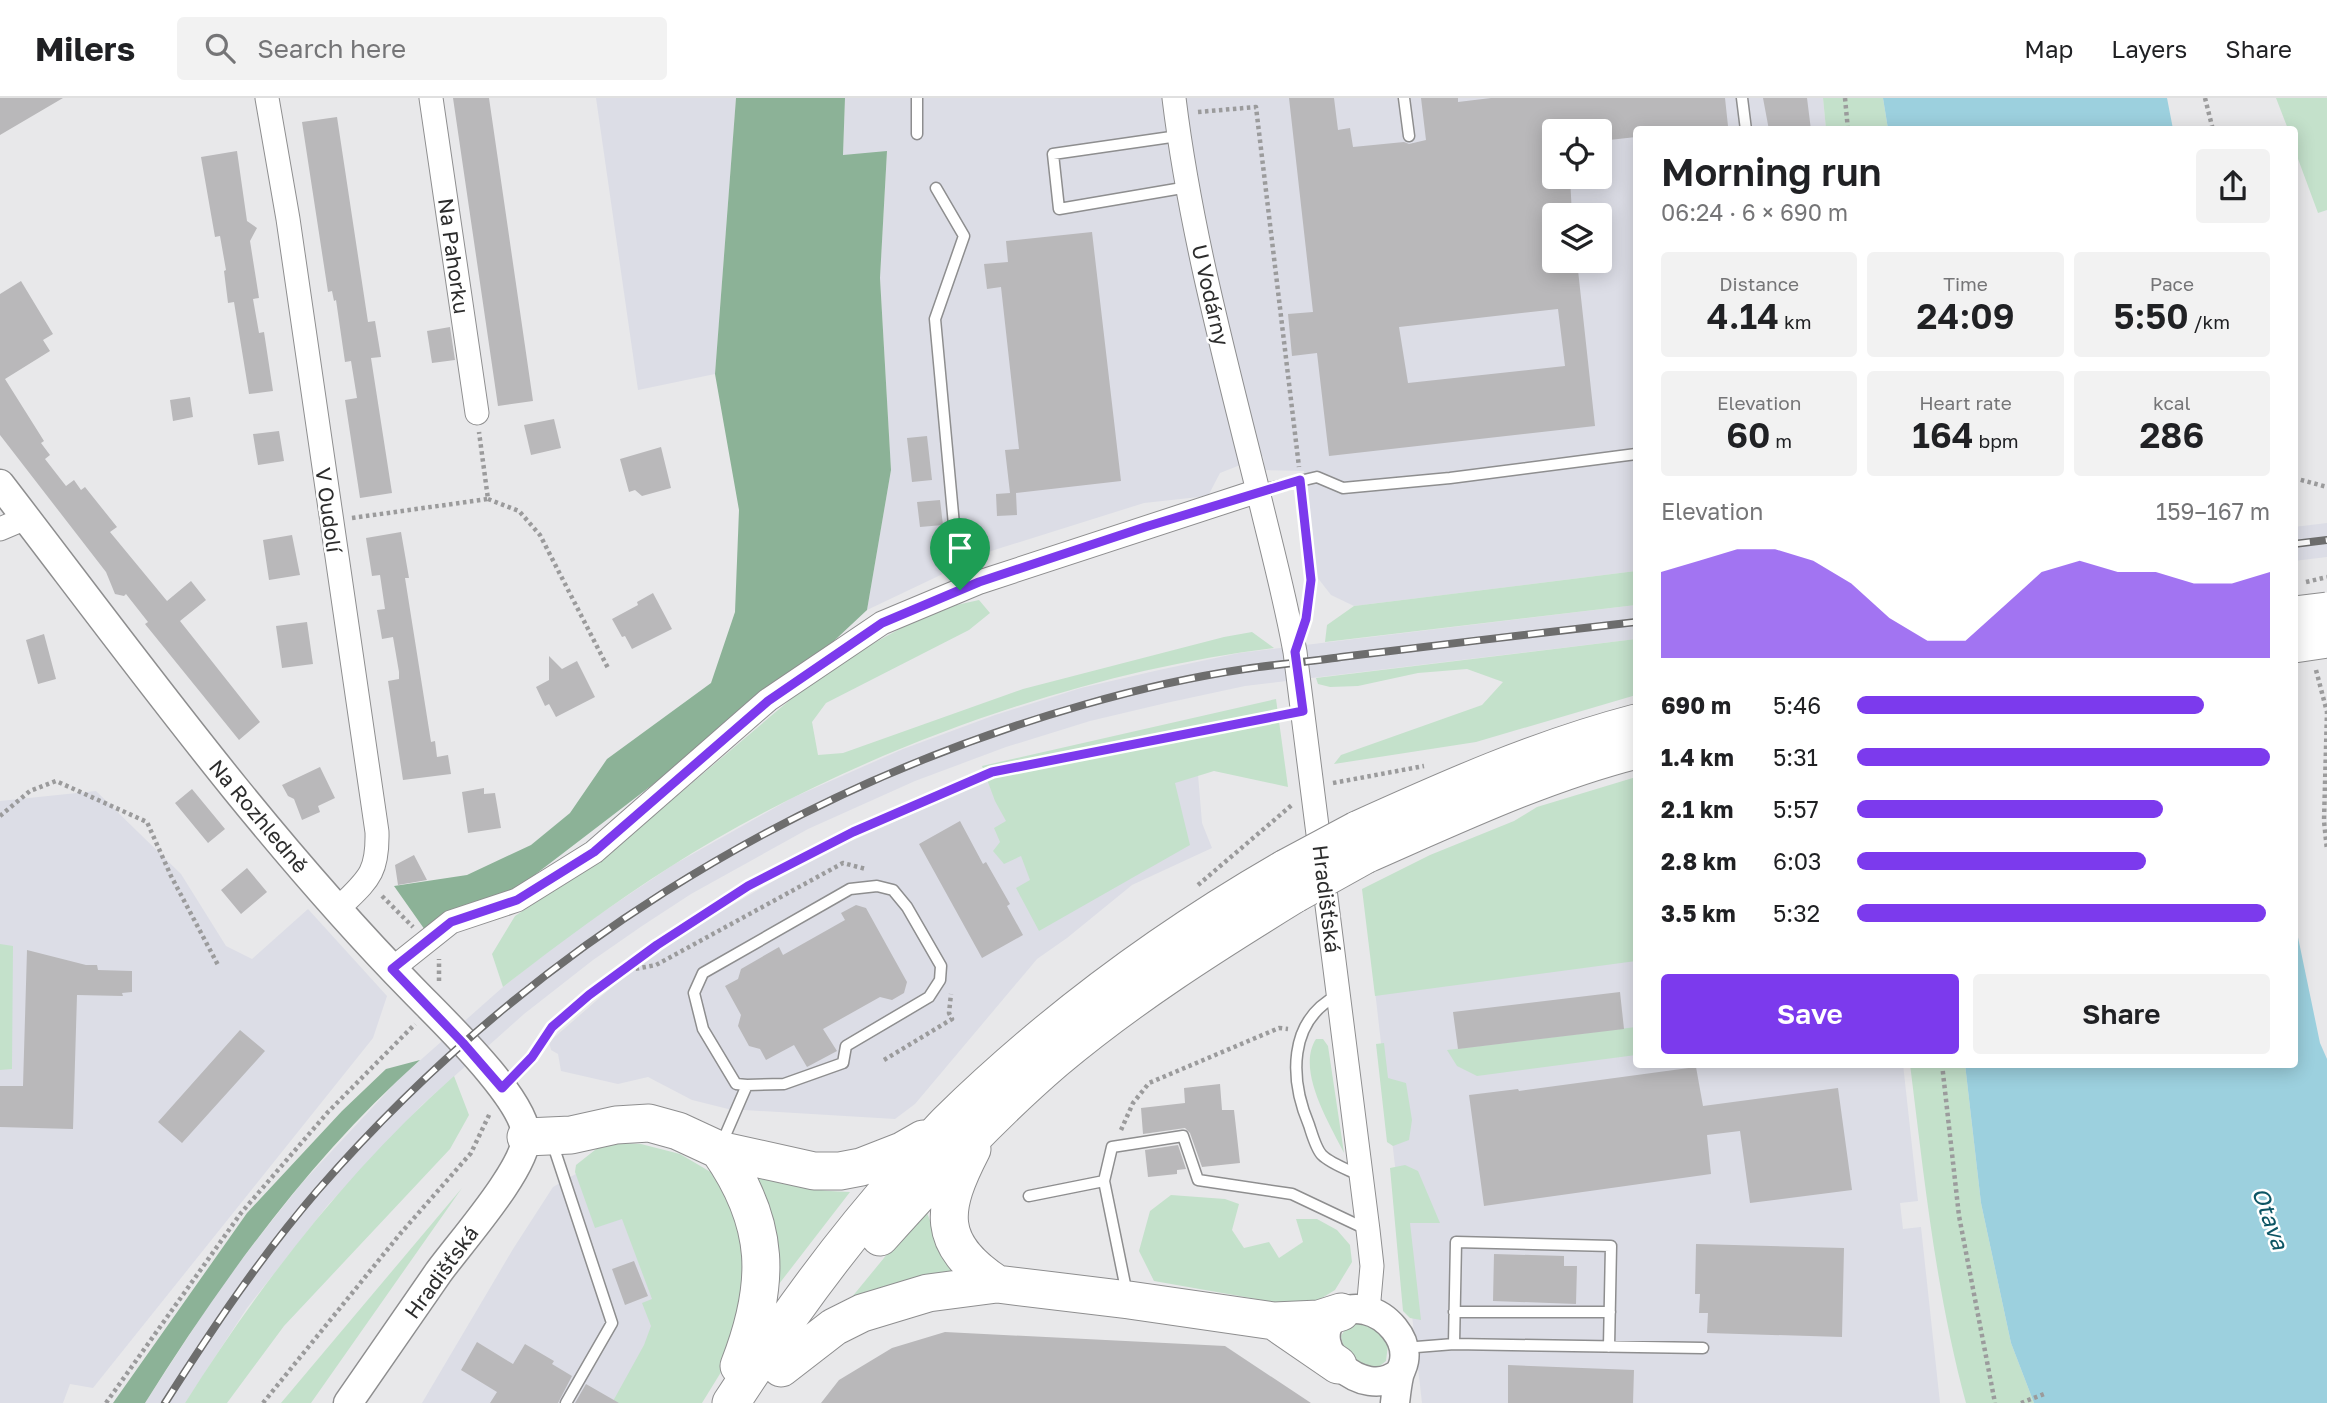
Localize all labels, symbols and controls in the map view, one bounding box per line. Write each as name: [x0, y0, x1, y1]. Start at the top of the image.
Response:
search box: [177, 17, 667, 80]
text: Milers: [35, 29, 135, 68]
icon: search: [201, 29, 239, 67]
text: Search here: [257, 33, 406, 64]
text: Map: [2024, 34, 2073, 63]
text: Layers: [2111, 34, 2187, 63]
text: Share: [2225, 34, 2292, 63]
map controls: [1542, 119, 1612, 273]
button: locate: [1542, 119, 1612, 189]
text: Morning run: [1661, 149, 1882, 194]
button: share: [2196, 149, 2270, 223]
street label: Na Pahorku: [433, 196, 475, 316]
text: 06:24 · 6 × 690 m: [1661, 198, 1848, 226]
button: layers: [1542, 203, 1612, 273]
street label: U Vodárny: [1187, 242, 1235, 348]
text: Distance: [1719, 272, 1799, 295]
text: Time: [1943, 272, 1988, 295]
text: Pace: [2150, 272, 2194, 295]
text: 4.14: [1707, 295, 1779, 337]
text: 24:09: [1916, 295, 2015, 337]
text: 5:50: [2114, 295, 2189, 337]
text: km: [1779, 310, 1812, 333]
text: /km: [2189, 310, 2230, 333]
text: Elevation: [1717, 391, 1801, 414]
text: Heart rate: [1919, 391, 2012, 414]
text: kcal: [2153, 391, 2191, 414]
text: 60: [1726, 414, 1770, 456]
text: 164: [1912, 414, 1974, 456]
text: 286: [2139, 414, 2204, 456]
text: m: [1770, 429, 1792, 452]
text: bpm: [1974, 429, 2019, 452]
street label: V Oudolí: [310, 466, 348, 555]
text: Elevation: [1661, 497, 1763, 525]
text: 159–167 m: [2156, 497, 2270, 525]
pin: [930, 518, 990, 590]
icon: arrive: [941, 529, 979, 567]
text: 690 m: [1661, 691, 1731, 719]
text: 5:46: [1773, 691, 1821, 719]
text: 1.4 km: [1661, 743, 1734, 771]
text: 5:31: [1773, 743, 1818, 771]
street label: Na Rozhledně: [204, 754, 314, 878]
text: 2.1 km: [1661, 795, 1733, 823]
text: 5:57: [1773, 795, 1819, 823]
street label: Hradišťská: [1307, 844, 1347, 954]
text: 2.8 km: [1661, 847, 1736, 875]
text: 6:03: [1773, 847, 1822, 875]
text: 3.5 km: [1661, 899, 1736, 927]
text: 5:32: [1773, 899, 1820, 927]
button: Save: [1661, 974, 1959, 1054]
button: Share: [1973, 974, 2270, 1054]
water label: Otava: [2247, 1183, 2295, 1254]
street label: Hradišťská: [399, 1220, 483, 1324]

